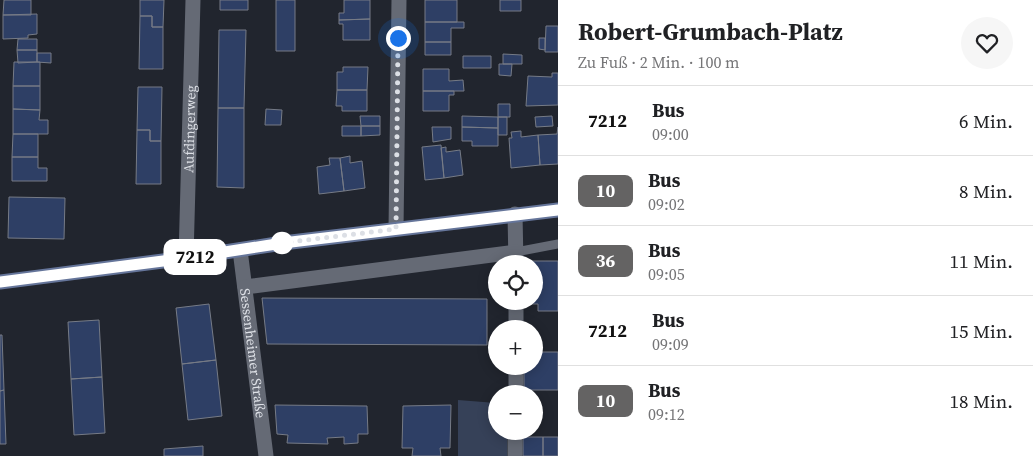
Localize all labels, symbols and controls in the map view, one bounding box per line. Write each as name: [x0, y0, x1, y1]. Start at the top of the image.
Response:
text: Robert-Grumbach-Platz: [578, 15, 843, 48]
button: heart: [961, 17, 1013, 69]
your location: [386, 26, 411, 51]
text: Zu Fuß · 2 Min. · 100 m: [578, 51, 740, 73]
street label: Aufdingerweg: [178, 85, 201, 173]
text: Bus: [652, 97, 684, 123]
text: 7212: [588, 108, 627, 133]
text: 6 Min.: [959, 108, 1013, 134]
text: 09:00: [652, 123, 689, 145]
text: Bus: [648, 167, 680, 193]
text: 10: [596, 178, 615, 203]
text: 8 Min.: [959, 178, 1013, 204]
text: 09:02: [648, 193, 685, 215]
unlabelled marker: [271, 232, 293, 254]
text: Bus: [648, 237, 680, 263]
line badge: 7212: [160, 241, 230, 273]
text: 7212: [175, 244, 215, 269]
text: 36: [596, 248, 615, 273]
text: 11 Min.: [950, 248, 1013, 274]
map controls: [488, 255, 543, 440]
button: locate: [488, 255, 543, 310]
text: 09:05: [648, 263, 685, 285]
street label: Sessenheimer Straße: [235, 287, 271, 419]
text: Bus: [652, 307, 684, 333]
text: 7212: [588, 318, 627, 343]
text: 15 Min.: [950, 318, 1013, 344]
button: +: [488, 320, 543, 375]
text: 09:09: [652, 333, 689, 355]
text: Bus: [648, 377, 680, 403]
button: −: [488, 385, 543, 440]
text: 10: [596, 388, 615, 413]
text: 18 Min.: [950, 388, 1013, 414]
text: 09:12: [648, 403, 685, 425]

